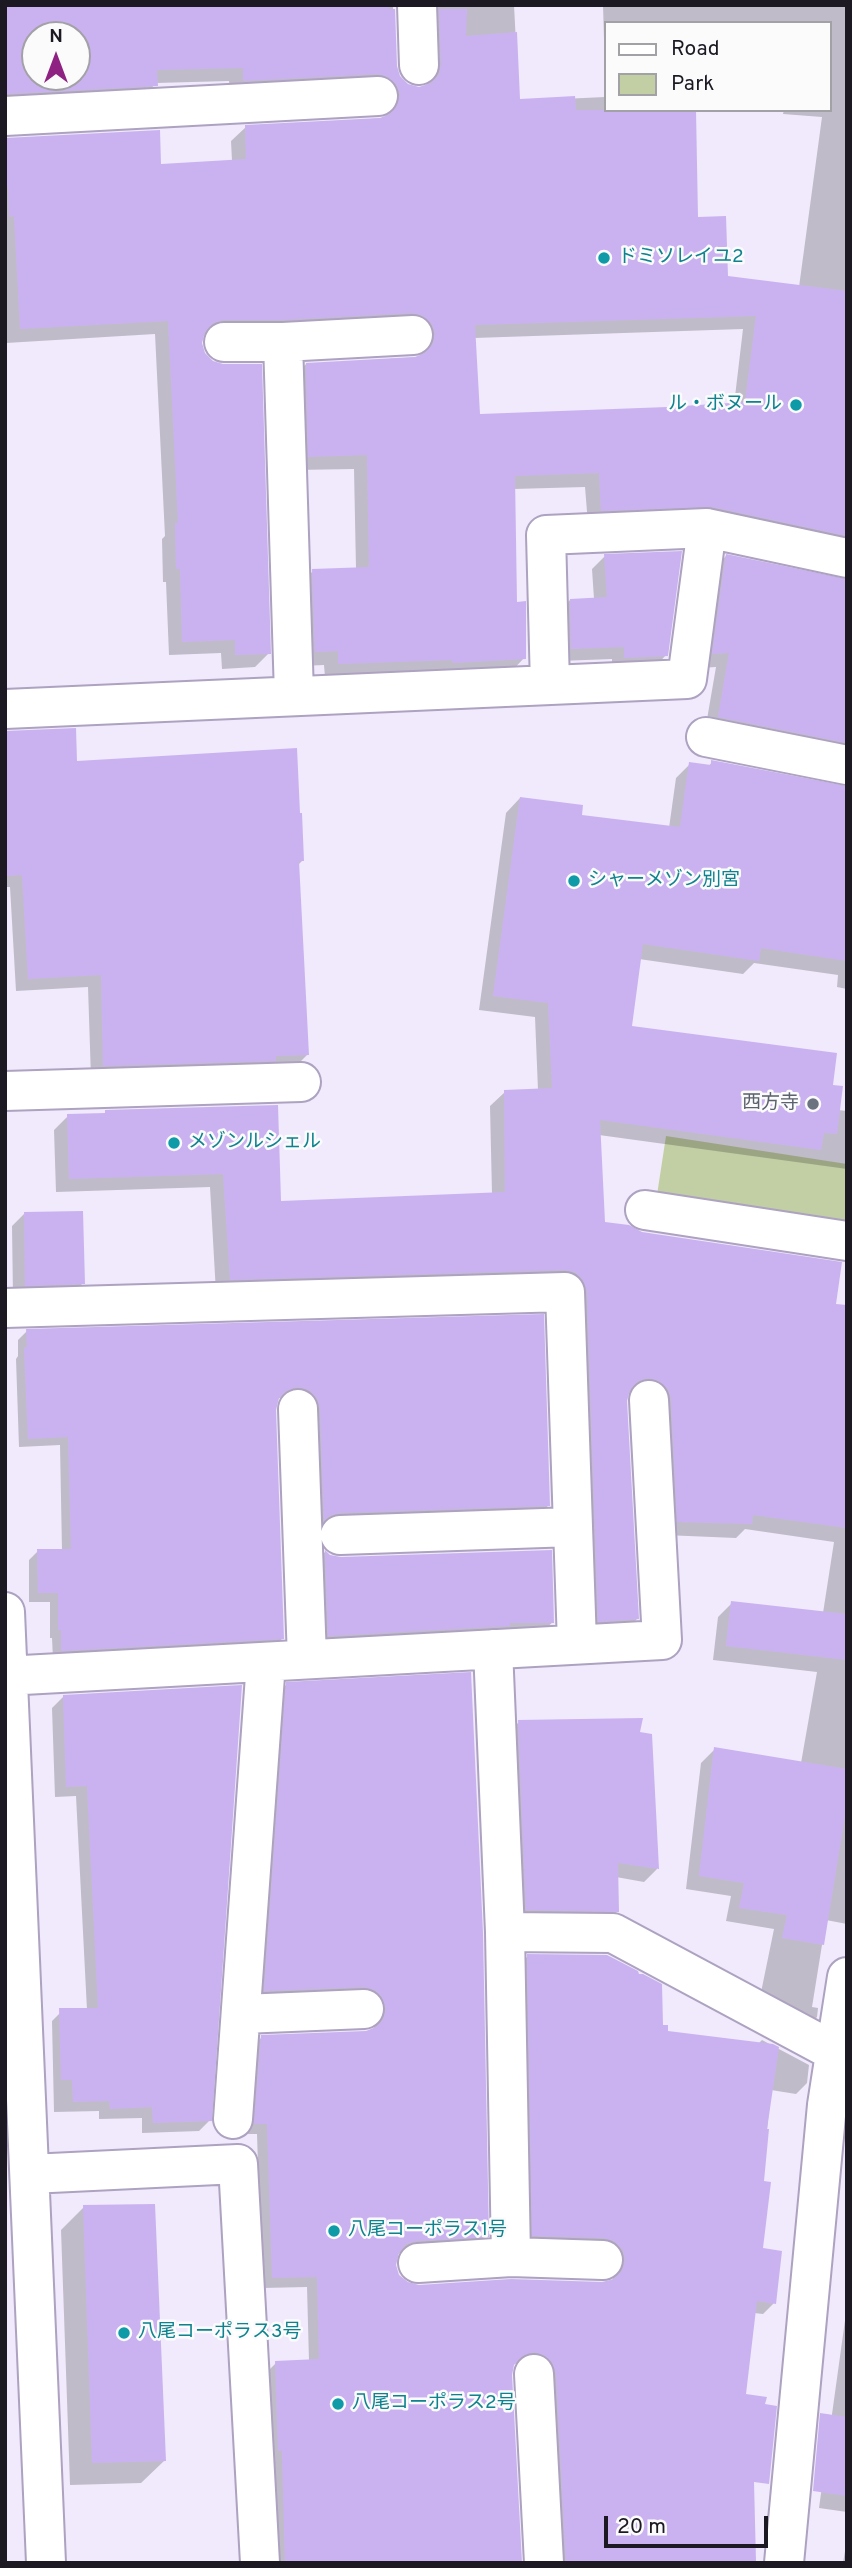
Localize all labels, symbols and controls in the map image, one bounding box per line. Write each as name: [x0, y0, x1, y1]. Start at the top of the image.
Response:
north arrow: [21, 21, 91, 91]
legend: [604, 21, 831, 112]
text: N: [49, 25, 63, 49]
text: Road: [671, 36, 720, 63]
text: Park: [671, 71, 714, 98]
place label: ドミソレイユ2: [618, 247, 744, 269]
marker: ドミソレイユ2: [596, 250, 612, 266]
place label: ル・ボヌール: [668, 394, 782, 416]
marker: ル・ボヌール: [788, 397, 804, 413]
place label: シャーメゾン別宮: [588, 870, 740, 892]
marker: シャーメゾン別宮: [566, 873, 582, 889]
place label: 西方寺: [742, 1093, 799, 1115]
marker: 西方寺: [805, 1096, 821, 1112]
place label: メゾンルシェル: [188, 1132, 321, 1154]
marker: メゾンルシェル: [166, 1135, 182, 1151]
place label: 八尾コーポラス1号: [348, 2220, 507, 2242]
marker: 八尾コーポラス1号: [326, 2223, 342, 2239]
place label: 八尾コーポラス3号: [138, 2322, 301, 2344]
marker: 八尾コーポラス3号: [116, 2325, 132, 2341]
place label: 八尾コーポラス2号: [352, 2393, 516, 2415]
marker: 八尾コーポラス2号: [330, 2396, 346, 2412]
scale bar: [607, 2502, 772, 2546]
text: 20 m: [617, 2514, 666, 2541]

